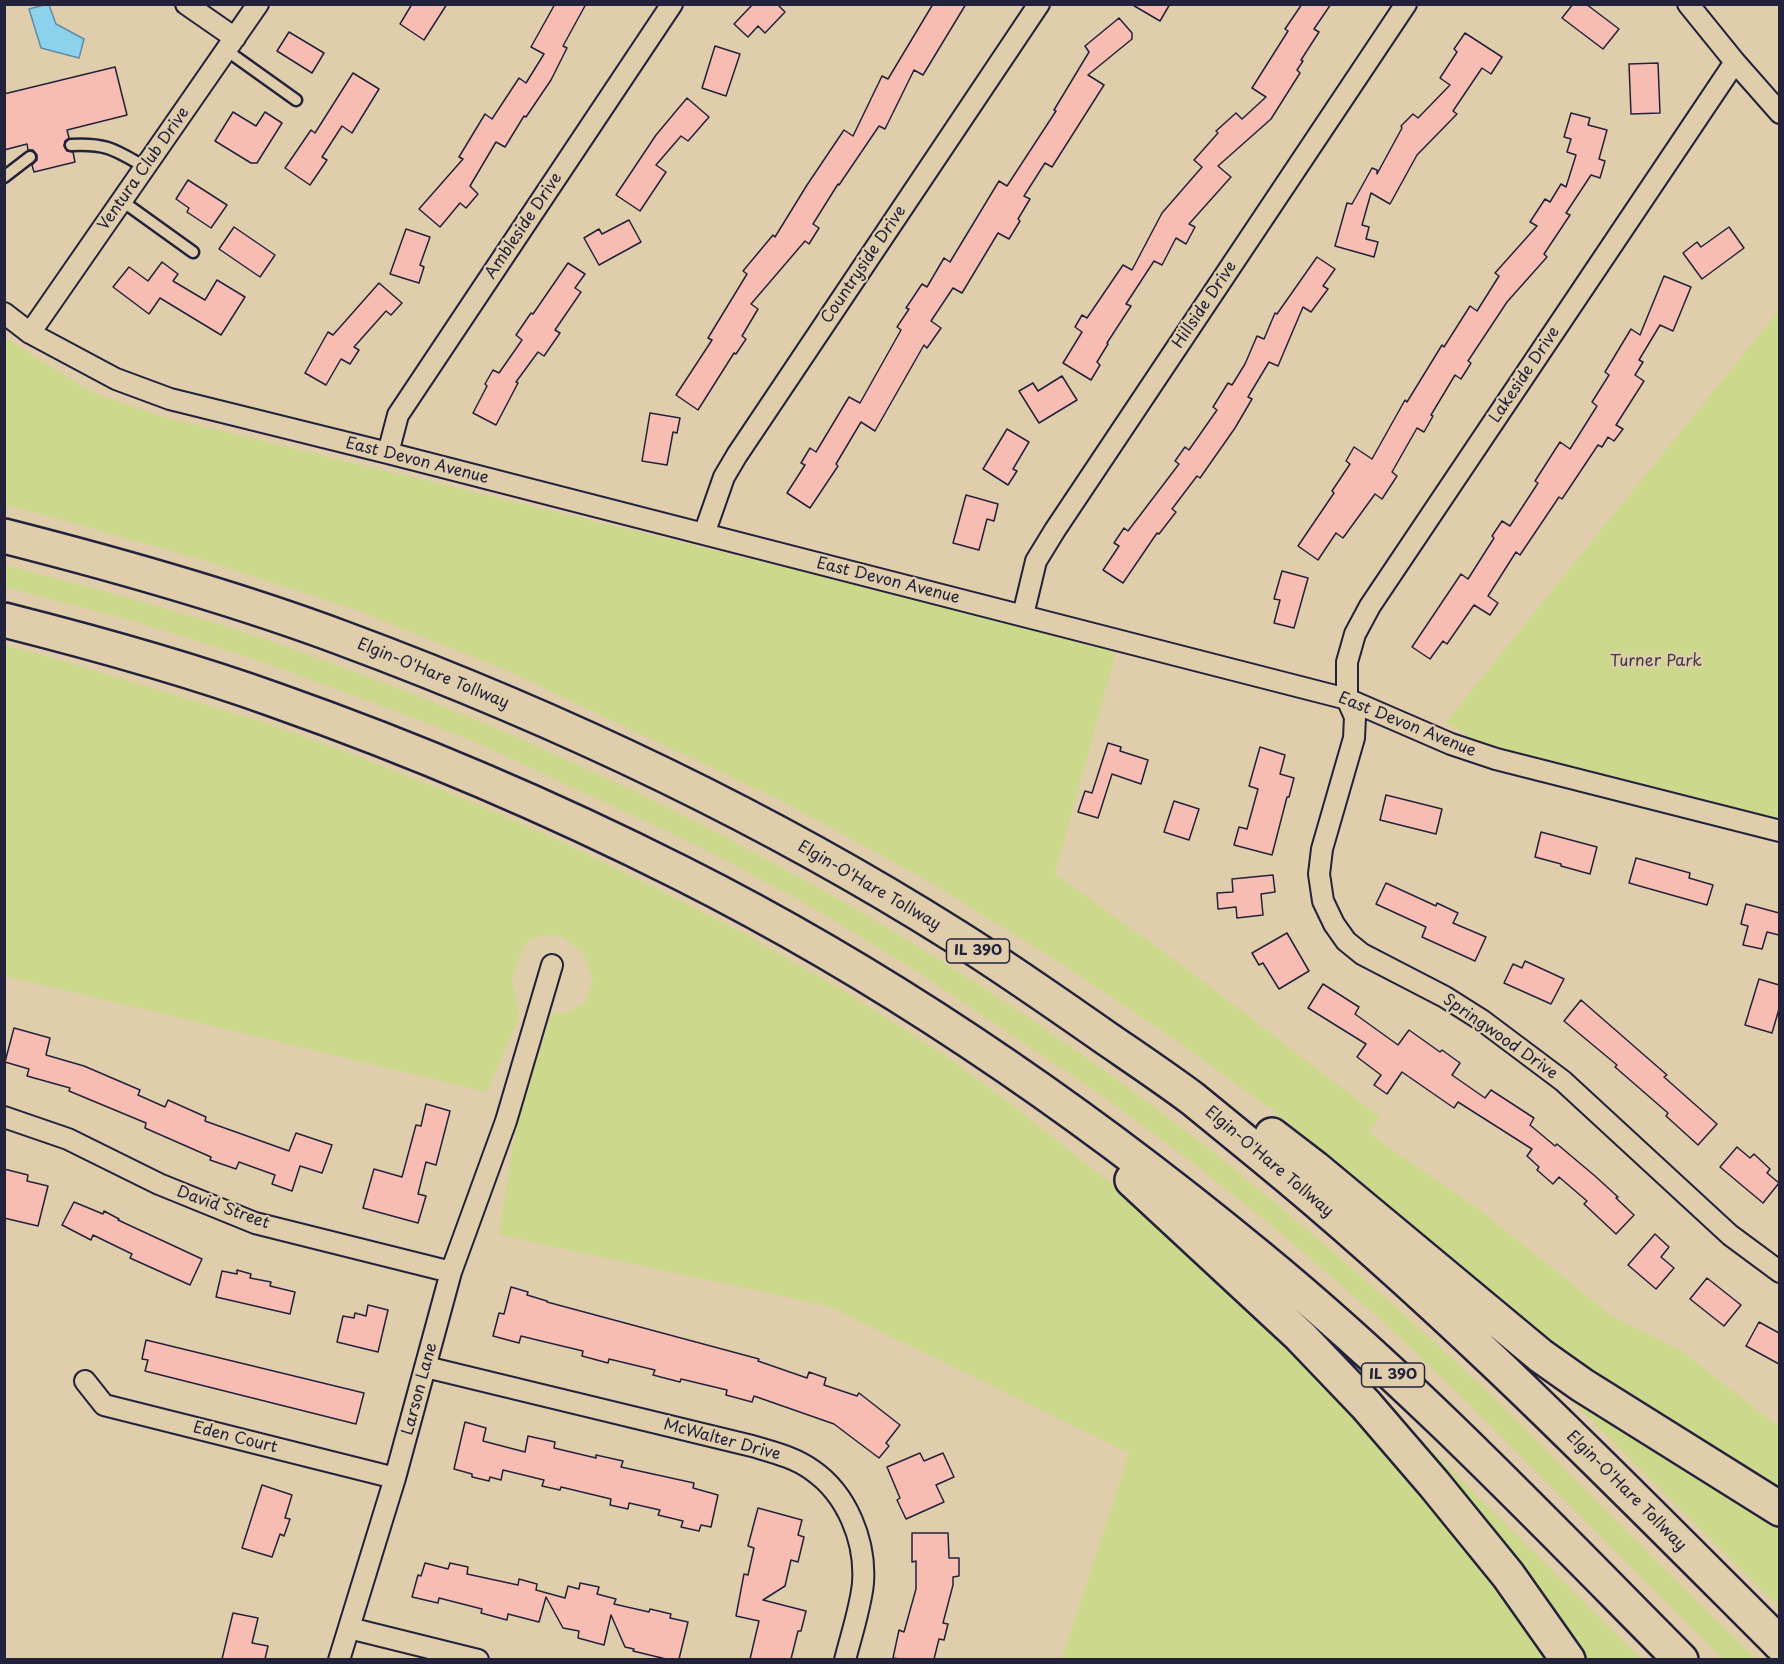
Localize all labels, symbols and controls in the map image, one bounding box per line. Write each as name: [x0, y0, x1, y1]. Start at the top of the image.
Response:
street label: Ventura Club Drive: [94, 104, 194, 234]
street label: Ambleside Drive: [481, 169, 567, 283]
street label: Countryside Drive: [818, 202, 910, 328]
street label: Hillside Drive: [1169, 258, 1241, 352]
street label: Lakeside Drive: [1486, 323, 1564, 427]
street label: East Devon Avenue: [343, 434, 491, 488]
street label: East Devon Avenue: [814, 554, 962, 608]
street label: Elgin-O'Hare Tollway: [354, 635, 512, 713]
park label: Turner Park: [1610, 652, 1702, 672]
street label: East Devon Avenue: [1335, 689, 1479, 761]
street label: Elgin-O'Hare Tollway: [794, 837, 944, 935]
road number: IL 390: [946, 939, 1010, 963]
street label: Springwood Drive: [1439, 990, 1561, 1084]
street label: Elgin-O'Hare Tollway: [1201, 1103, 1337, 1221]
street label: David Street: [174, 1182, 272, 1234]
street label: Larson Lane: [398, 1341, 442, 1437]
road number: IL 390: [1362, 1363, 1424, 1387]
street label: McWalter Drive: [661, 1415, 783, 1465]
street label: Eden Court: [191, 1418, 279, 1458]
street label: Elgin-O'Hare Tollway: [1562, 1427, 1690, 1555]

